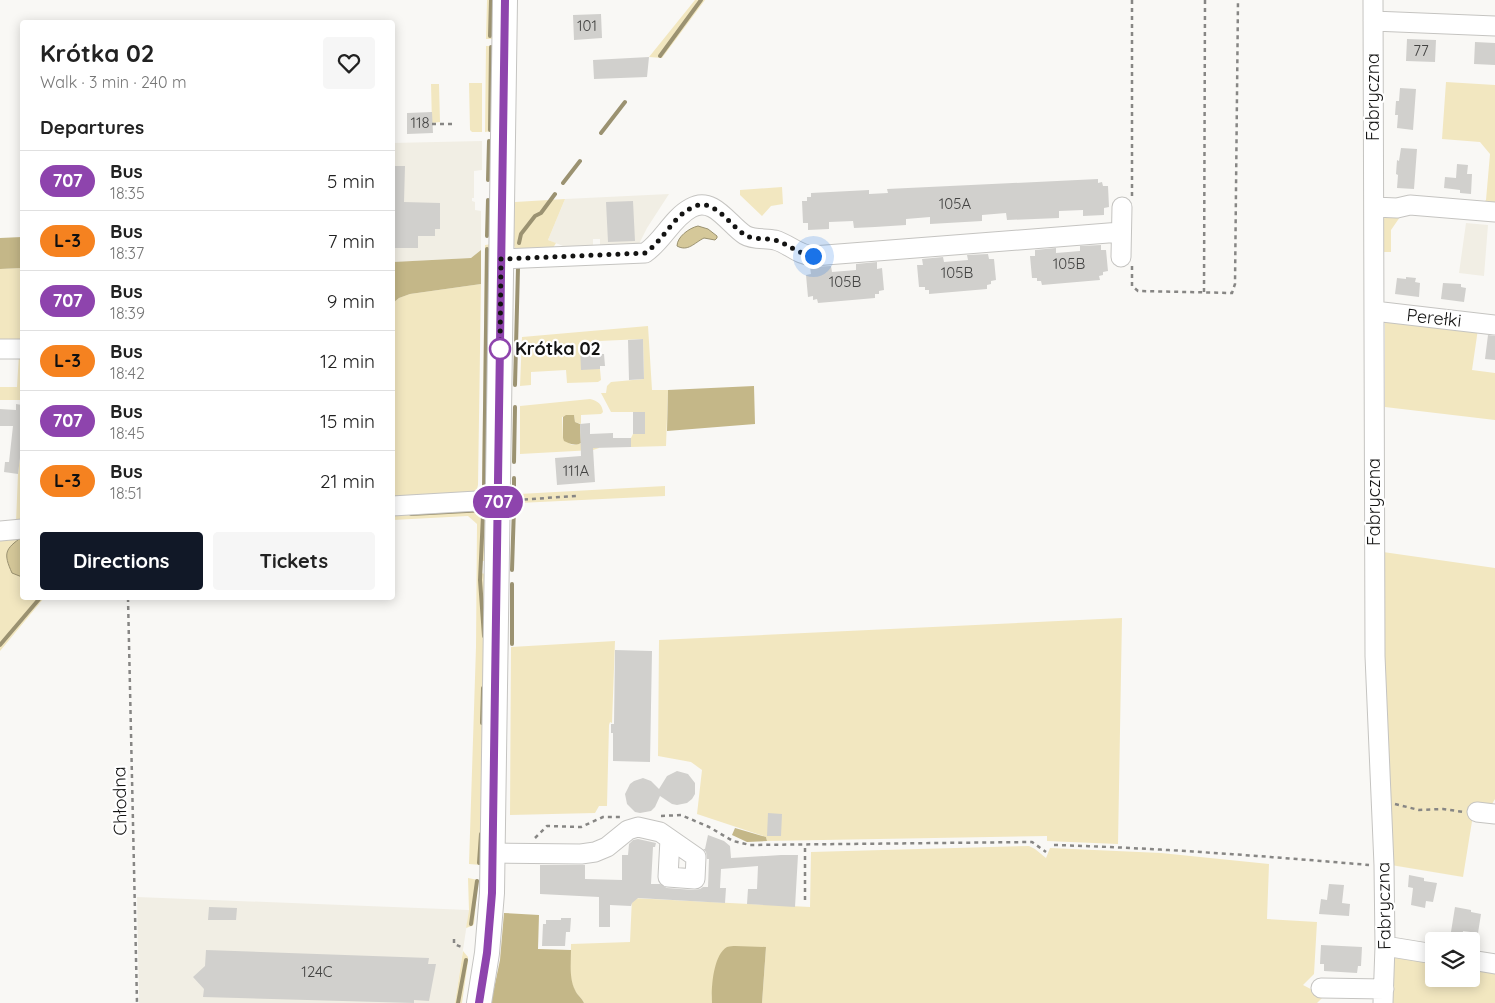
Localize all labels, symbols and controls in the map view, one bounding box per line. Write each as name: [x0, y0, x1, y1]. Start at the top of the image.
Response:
house number: 101: [577, 16, 597, 35]
button: heart: [323, 37, 375, 89]
text: Krótka 02: [40, 38, 154, 68]
house number: 77: [1413, 41, 1429, 60]
street label: Fabryczna: [1361, 53, 1384, 141]
text: Walk · 3 min · 240 m: [40, 72, 187, 92]
house number: 118: [410, 113, 430, 132]
text: Departures: [40, 115, 144, 139]
text: Bus: [110, 159, 143, 183]
text: 707: [52, 169, 83, 192]
text: 5 min: [327, 169, 375, 193]
text: 18:35: [110, 183, 145, 203]
house number: 105A: [939, 194, 971, 213]
text: Bus: [110, 219, 143, 243]
text: L-3: [54, 229, 81, 252]
text: 7 min: [328, 229, 375, 253]
text: 18:37: [110, 243, 144, 263]
your location: [801, 244, 826, 269]
house number: 105B: [1053, 254, 1085, 273]
house number: 105B: [941, 263, 973, 282]
house number: 105B: [829, 272, 861, 291]
text: Bus: [110, 279, 143, 303]
text: 707: [52, 289, 83, 312]
text: 9 min: [327, 289, 375, 313]
text: 18:39: [110, 303, 145, 323]
street label: Perełki: [1405, 303, 1463, 332]
place label: Krótka 02: [515, 337, 601, 360]
marker: Krótka 02: [489, 338, 511, 360]
text: Bus: [110, 339, 143, 363]
text: L-3: [54, 349, 81, 372]
text: 12 min: [320, 349, 375, 373]
text: 18:42: [110, 363, 145, 383]
text: Bus: [110, 399, 143, 423]
text: 707: [52, 409, 83, 432]
text: 15 min: [320, 409, 375, 433]
text: 18:45: [110, 423, 145, 443]
street label: Fabryczna: [1362, 458, 1385, 546]
text: Bus: [110, 459, 143, 483]
house number: 111A: [563, 461, 589, 480]
text: L-3: [54, 469, 81, 492]
text: 21 min: [320, 469, 375, 493]
text: 18:51: [110, 483, 142, 503]
line badge: 707: [469, 486, 527, 518]
text: 707: [483, 490, 513, 513]
button: Directions: [40, 532, 203, 590]
button: Tickets: [213, 532, 375, 590]
street label: Chłodna: [107, 766, 132, 836]
street label: Fabryczna: [1371, 862, 1396, 950]
map controls: [1425, 932, 1480, 987]
button: layers: [1425, 932, 1480, 987]
house number: 124C: [301, 962, 333, 981]

